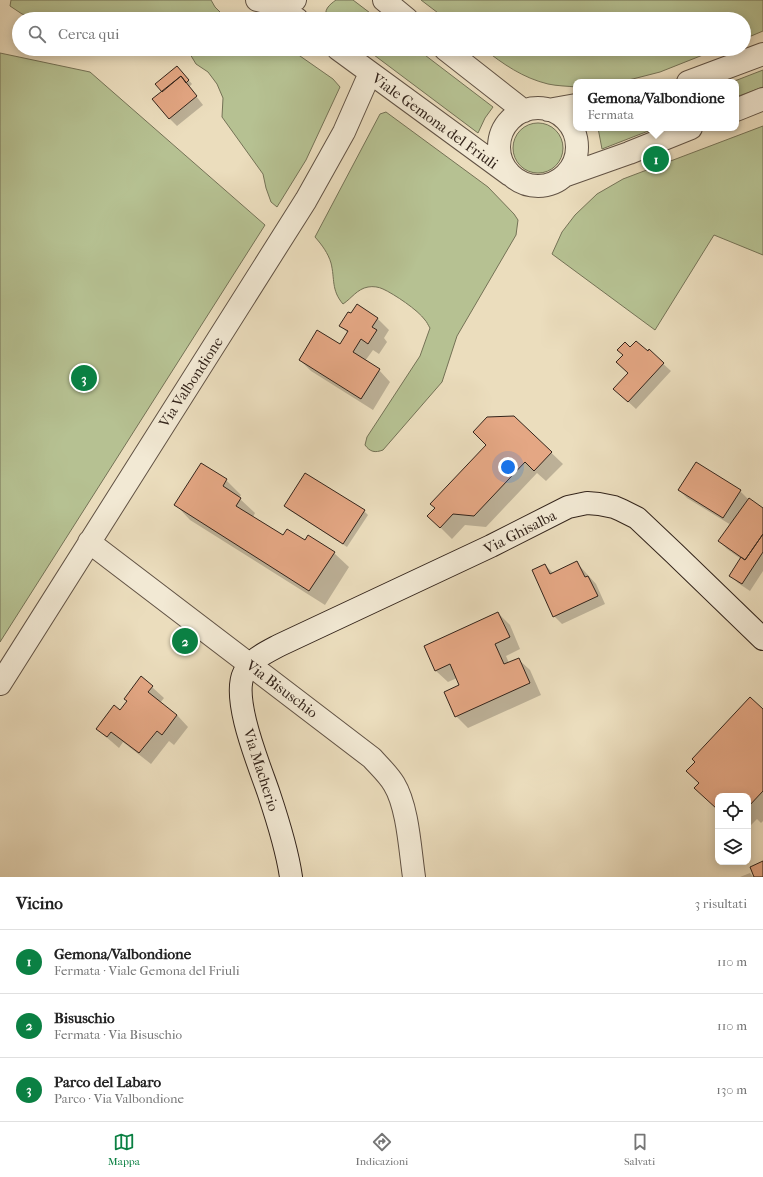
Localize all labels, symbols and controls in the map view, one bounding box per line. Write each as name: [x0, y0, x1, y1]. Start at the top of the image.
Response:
search box: [12, 12, 751, 56]
icon: search: [26, 23, 48, 45]
text: Cerca qui: [58, 25, 119, 43]
street label: Viale Gemona del Friuli: [368, 69, 502, 173]
popup: [573, 79, 739, 131]
text: Gemona/Valbondione: [587, 89, 725, 107]
text: Fermata: [587, 107, 634, 122]
pin: 1: [643, 144, 669, 174]
street label: Via Valbondione: [155, 333, 227, 431]
pin: 3: [71, 363, 97, 393]
your location: [498, 457, 518, 477]
street label: Via Ghisalba: [480, 506, 560, 558]
pin: 2: [172, 626, 198, 656]
street label: Via Bisuschio: [242, 656, 322, 722]
street label: Via Macherio: [239, 726, 283, 814]
map controls: [715, 793, 751, 865]
button: locate: [715, 793, 751, 829]
button: layers: [715, 829, 751, 865]
text: Vicino: [16, 893, 63, 913]
text: 3 risultati: [695, 896, 747, 911]
text: Gemona/Valbondione: [54, 945, 191, 963]
text: 1: [27, 954, 31, 969]
text: 110 m: [717, 954, 747, 969]
text: Fermata · Viale Gemona del Friuli: [54, 963, 240, 978]
text: Bisuschio: [54, 1009, 115, 1027]
text: 2: [26, 1018, 32, 1033]
text: 110 m: [717, 1018, 747, 1033]
text: Fermata · Via Bisuschio: [54, 1027, 182, 1042]
text: Parco del Labaro: [54, 1073, 161, 1091]
text: 3: [26, 1082, 32, 1097]
text: 130 m: [716, 1082, 747, 1097]
text: Parco · Via Valbondione: [54, 1091, 184, 1106]
tab: Mappa: [108, 1131, 140, 1168]
tab: Indicazioni: [355, 1131, 408, 1168]
tab: Salvati: [624, 1131, 655, 1168]

